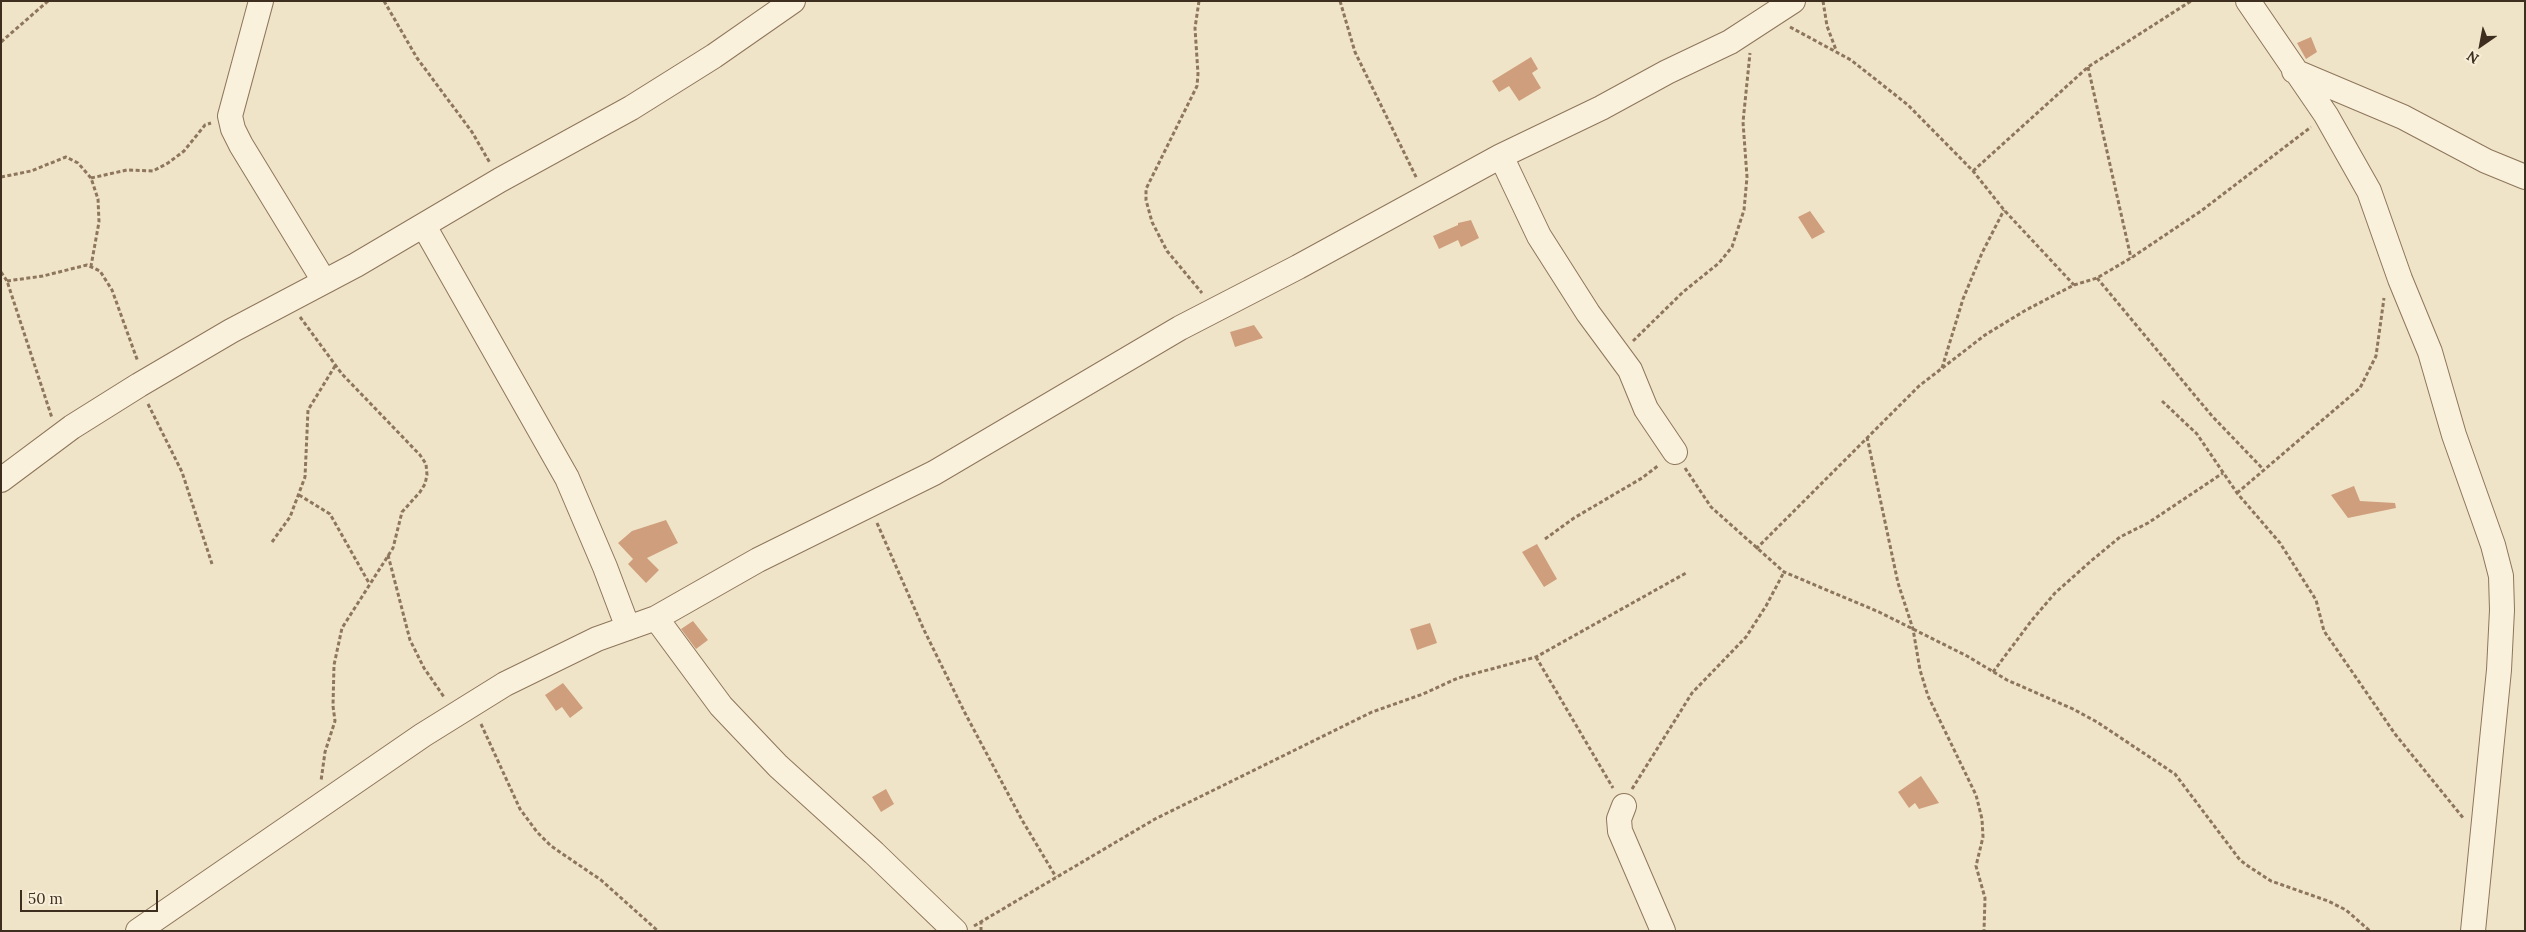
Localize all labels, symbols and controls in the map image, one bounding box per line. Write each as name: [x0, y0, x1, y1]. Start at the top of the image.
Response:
north arrow: [2456, 20, 2506, 70]
text: N: [2463, 47, 2482, 68]
scale bar: [22, 880, 160, 912]
text: 50 m: [28, 889, 63, 908]

